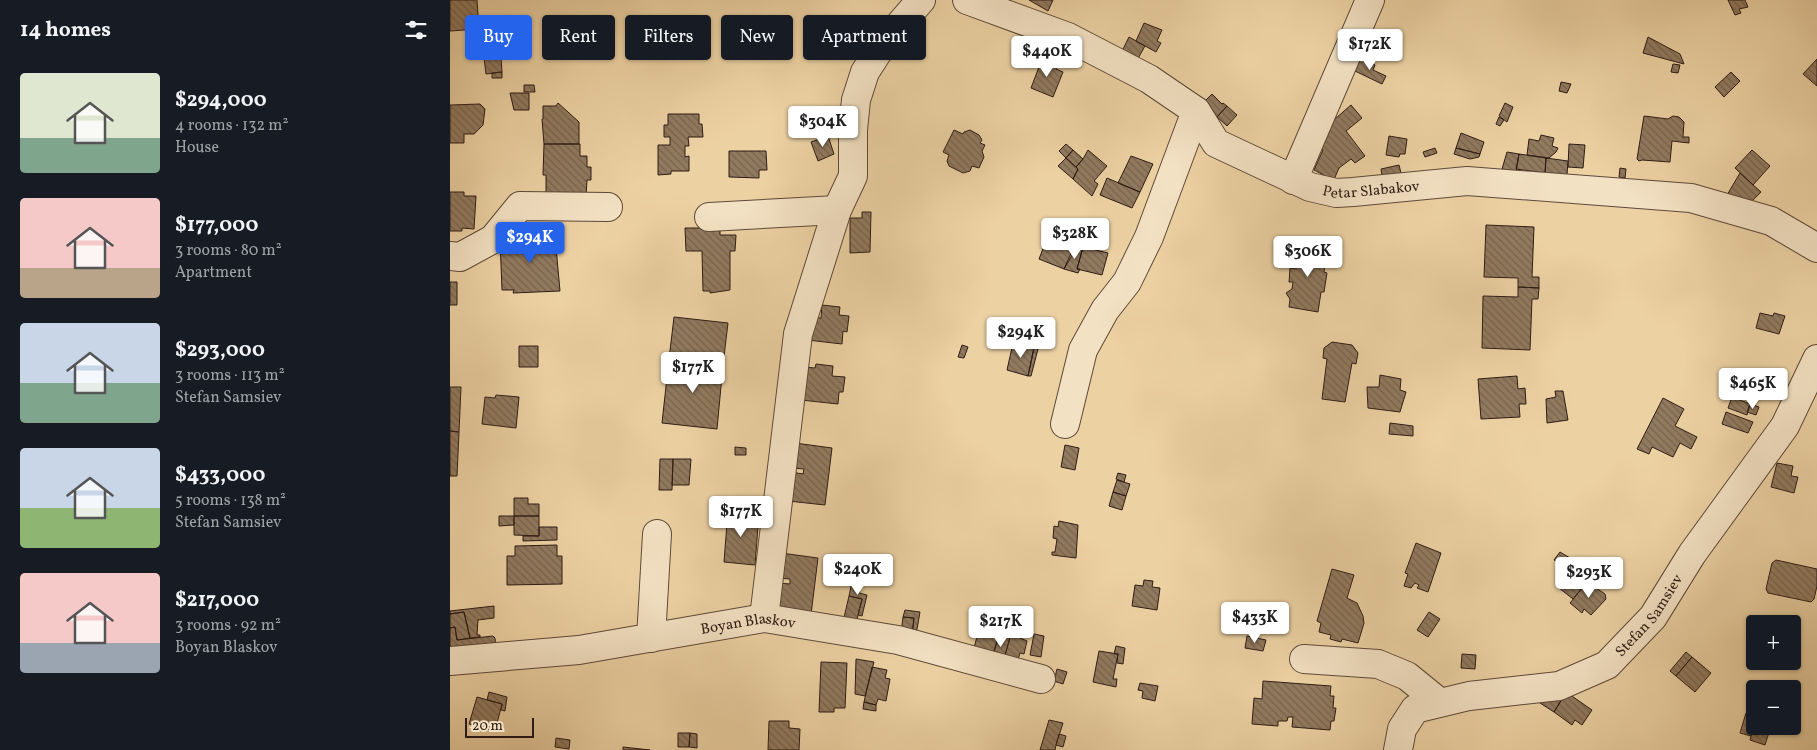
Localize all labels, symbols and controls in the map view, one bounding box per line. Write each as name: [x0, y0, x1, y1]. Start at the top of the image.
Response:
chip: Buy: [465, 15, 532, 60]
chip: Rent: [542, 15, 615, 60]
chip: Filters: [625, 15, 711, 60]
chip: New: [721, 15, 793, 60]
chip: Apartment: [803, 15, 926, 60]
text: 14 homes: [20, 16, 111, 45]
icon: filters: [402, 16, 430, 44]
pin: $172K: [1335, 28, 1405, 71]
text: $172K: [1349, 34, 1391, 56]
pin: $440K: [1012, 36, 1082, 78]
text: $440K: [1022, 41, 1072, 63]
text: $294,000: [175, 86, 267, 115]
icon: home: [60, 93, 120, 153]
pin: $304K: [788, 106, 858, 148]
text: $304K: [799, 111, 847, 133]
text: 4 rooms · 132 m²: [175, 115, 288, 137]
text: House: [175, 137, 219, 159]
street label: Petar Slabakov: [1320, 177, 1421, 205]
text: $177,000: [175, 211, 258, 240]
icon: home: [60, 218, 120, 278]
pin: $328K: [1040, 218, 1110, 260]
pin: $294K: [495, 222, 565, 264]
text: $328K: [1052, 223, 1098, 245]
text: $294K: [506, 227, 554, 249]
pin: $306K: [1273, 236, 1343, 278]
text: 3 rooms · 80 m²: [175, 240, 282, 262]
text: $306K: [1284, 241, 1332, 263]
text: Apartment: [175, 262, 252, 284]
pin: $294K: [986, 316, 1056, 359]
text: $294K: [997, 322, 1045, 344]
text: $293,000: [175, 336, 265, 365]
icon: home: [60, 343, 120, 403]
pin: $177K: [658, 352, 728, 394]
text: $177K: [672, 357, 714, 379]
text: 3 rooms · 113 m²: [175, 365, 285, 387]
pin: $465K: [1718, 368, 1788, 410]
text: $465K: [1730, 373, 1776, 395]
text: Stefan Samsiev: [175, 387, 282, 409]
text: $433,000: [175, 461, 265, 490]
icon: home: [60, 468, 120, 528]
text: 5 rooms · 138 m²: [175, 490, 286, 512]
pin: $177K: [706, 496, 776, 538]
text: $177K: [720, 501, 762, 523]
text: Stefan Samsiev: [175, 512, 282, 534]
pin: $240K: [823, 554, 893, 596]
pin: $293K: [1554, 556, 1624, 599]
text: $240K: [834, 559, 882, 581]
text: $293K: [1566, 562, 1612, 584]
street label: Stefan Samsiev: [1611, 571, 1689, 662]
text: $217,000: [175, 586, 259, 615]
icon: home: [60, 593, 120, 653]
pin: $433K: [1220, 602, 1290, 644]
pin: $217K: [966, 606, 1036, 648]
text: $433K: [1232, 607, 1278, 629]
street label: Boyan Blaskov: [699, 609, 797, 641]
text: $217K: [980, 611, 1022, 633]
text: 3 rooms · 92 m²: [175, 615, 281, 637]
map controls: [1746, 615, 1801, 735]
button: +: [1746, 615, 1801, 670]
text: Boyan Blaskov: [175, 637, 278, 659]
button: −: [1746, 680, 1801, 735]
scale bar: [465, 715, 534, 738]
text: 20 m: [472, 717, 503, 736]

